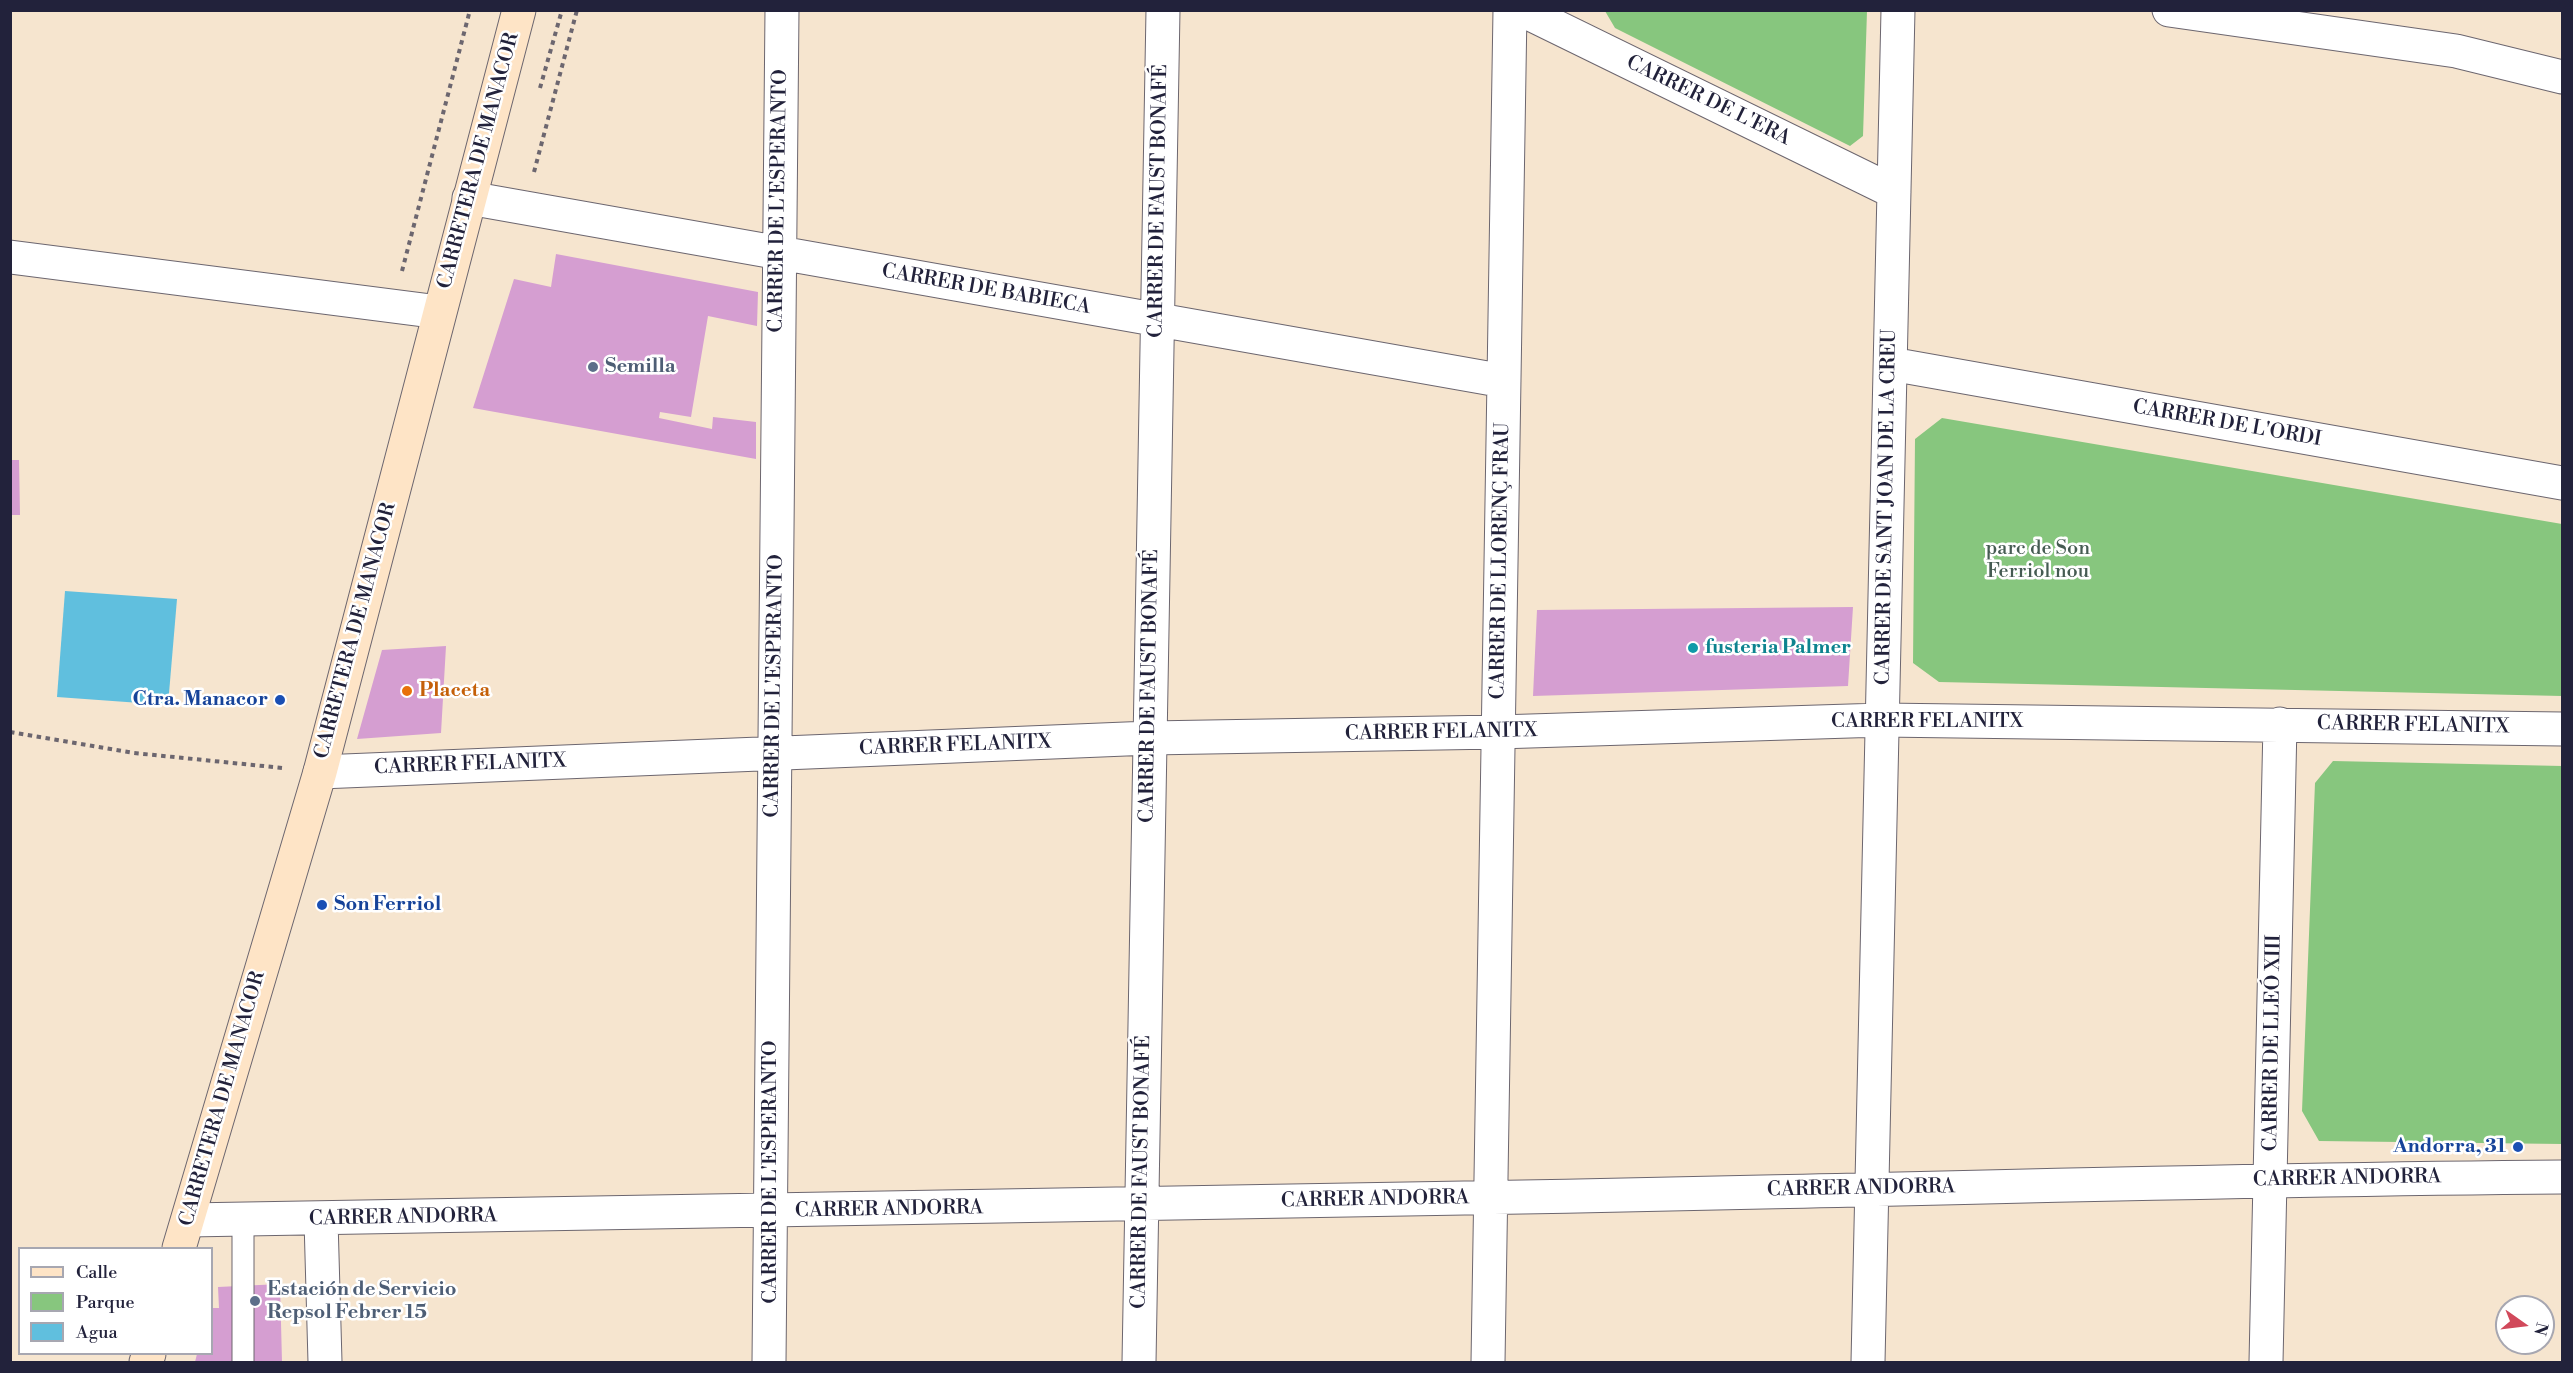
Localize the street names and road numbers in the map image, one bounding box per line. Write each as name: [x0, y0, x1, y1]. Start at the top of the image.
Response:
street label: CARRETERA DE MANACOR: [433, 30, 525, 292]
street label: CARRER DE L'ERA: [1622, 51, 1794, 151]
street label: CARRER DE FAUST BONAFÉ: [1145, 64, 1173, 338]
street label: CARRER DE L'ESPERANTO: [765, 69, 793, 333]
street label: CARRER DE BABIECA: [880, 260, 1092, 320]
street label: CARRER DE SANT JOAN DE LA CREU: [1872, 329, 1902, 685]
street label: CARRER DE L'ORDI: [2131, 396, 2323, 452]
street label: CARRER DE LLORENÇ FRAU: [1487, 422, 1515, 700]
street label: CARRETERA DE MANACOR: [310, 500, 402, 762]
street label: CARRER DE FAUST BONAFÉ: [1136, 549, 1164, 823]
street label: CARRER DE L'ESPERANTO: [761, 554, 789, 818]
street label: CARRER FELANITX: [1831, 710, 2023, 734]
street label: CARRER FELANITX: [2317, 712, 2509, 740]
street label: CARRER FELANITX: [1345, 719, 1537, 747]
street label: CARRER FELANITX: [859, 731, 1051, 761]
street label: CARRER FELANITX: [374, 750, 566, 780]
street label: CARRER DE LLEÓ XIII: [2259, 934, 2287, 1152]
street label: CARRETERA DE MANACOR: [175, 969, 271, 1229]
street label: CARRER DE FAUST BONAFÉ: [1128, 1035, 1156, 1309]
street label: CARRER DE L'ESPERANTO: [759, 1040, 783, 1304]
street label: CARRER ANDORRA: [2253, 1165, 2441, 1193]
street label: CARRER ANDORRA: [1767, 1175, 1955, 1203]
street label: CARRER ANDORRA: [1281, 1186, 1469, 1214]
street label: CARRER ANDORRA: [795, 1196, 983, 1224]
street label: CARRER ANDORRA: [309, 1204, 497, 1232]

